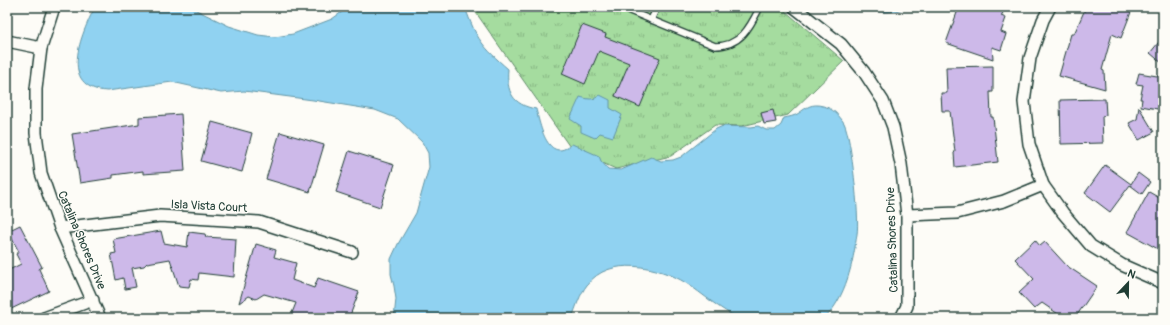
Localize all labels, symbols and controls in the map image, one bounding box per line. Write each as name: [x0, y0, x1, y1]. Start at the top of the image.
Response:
street label: Catalina Shores Drive: [883, 187, 902, 293]
street label: Catalina Shores Drive: [54, 189, 109, 292]
street label: Isla Vista Court: [170, 197, 248, 216]
north arrow: [1108, 263, 1148, 303]
text: N: [1126, 267, 1138, 282]

